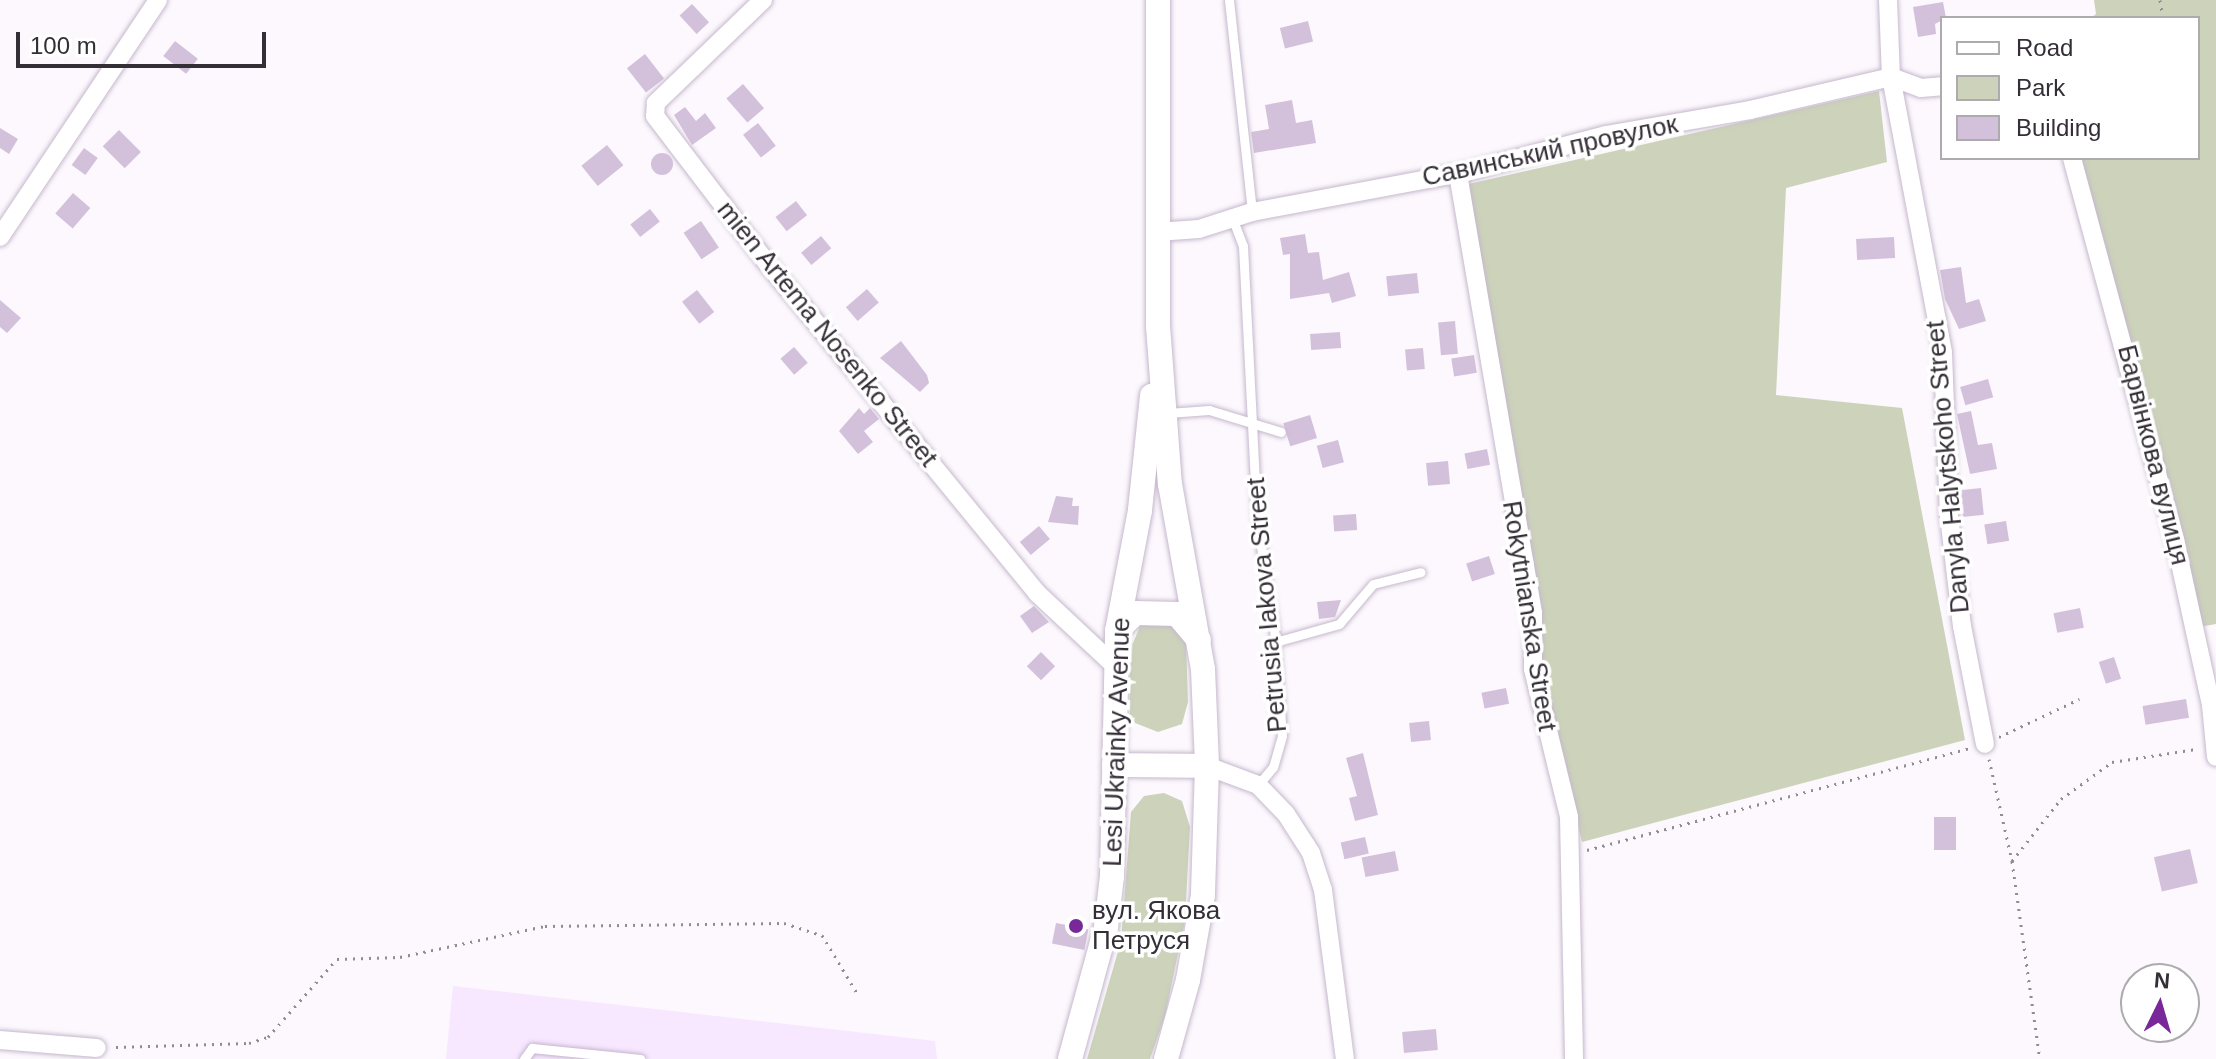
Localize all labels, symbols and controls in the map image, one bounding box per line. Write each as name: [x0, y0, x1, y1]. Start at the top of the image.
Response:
scale bar: [20, 16, 270, 66]
legend: [1940, 16, 2200, 160]
text: 100 m: [30, 32, 97, 59]
text: Road: [2016, 34, 2073, 61]
text: Park: [2016, 74, 2065, 101]
street label: Савинський провулок: [1419, 109, 1681, 193]
text: Building: [2016, 114, 2101, 141]
street label: mien Artema Nosenko Street: [710, 194, 944, 474]
street label: Danyla Halytskoho Street: [1920, 320, 1976, 614]
street label: Барвінкова вулиця: [2111, 342, 2195, 568]
street label: Petrusia Iakova Street: [1240, 476, 1294, 734]
street label: Rokytnianska Street: [1495, 499, 1563, 733]
street label: Lesi Ukrainky Avenue: [1097, 616, 1137, 868]
place label: вул. Якова Петруся: [1092, 895, 1220, 956]
marker: вул. Якова Петруся: [1067, 917, 1085, 935]
north arrow: [2120, 963, 2200, 1043]
text: N: [2153, 967, 2171, 994]

